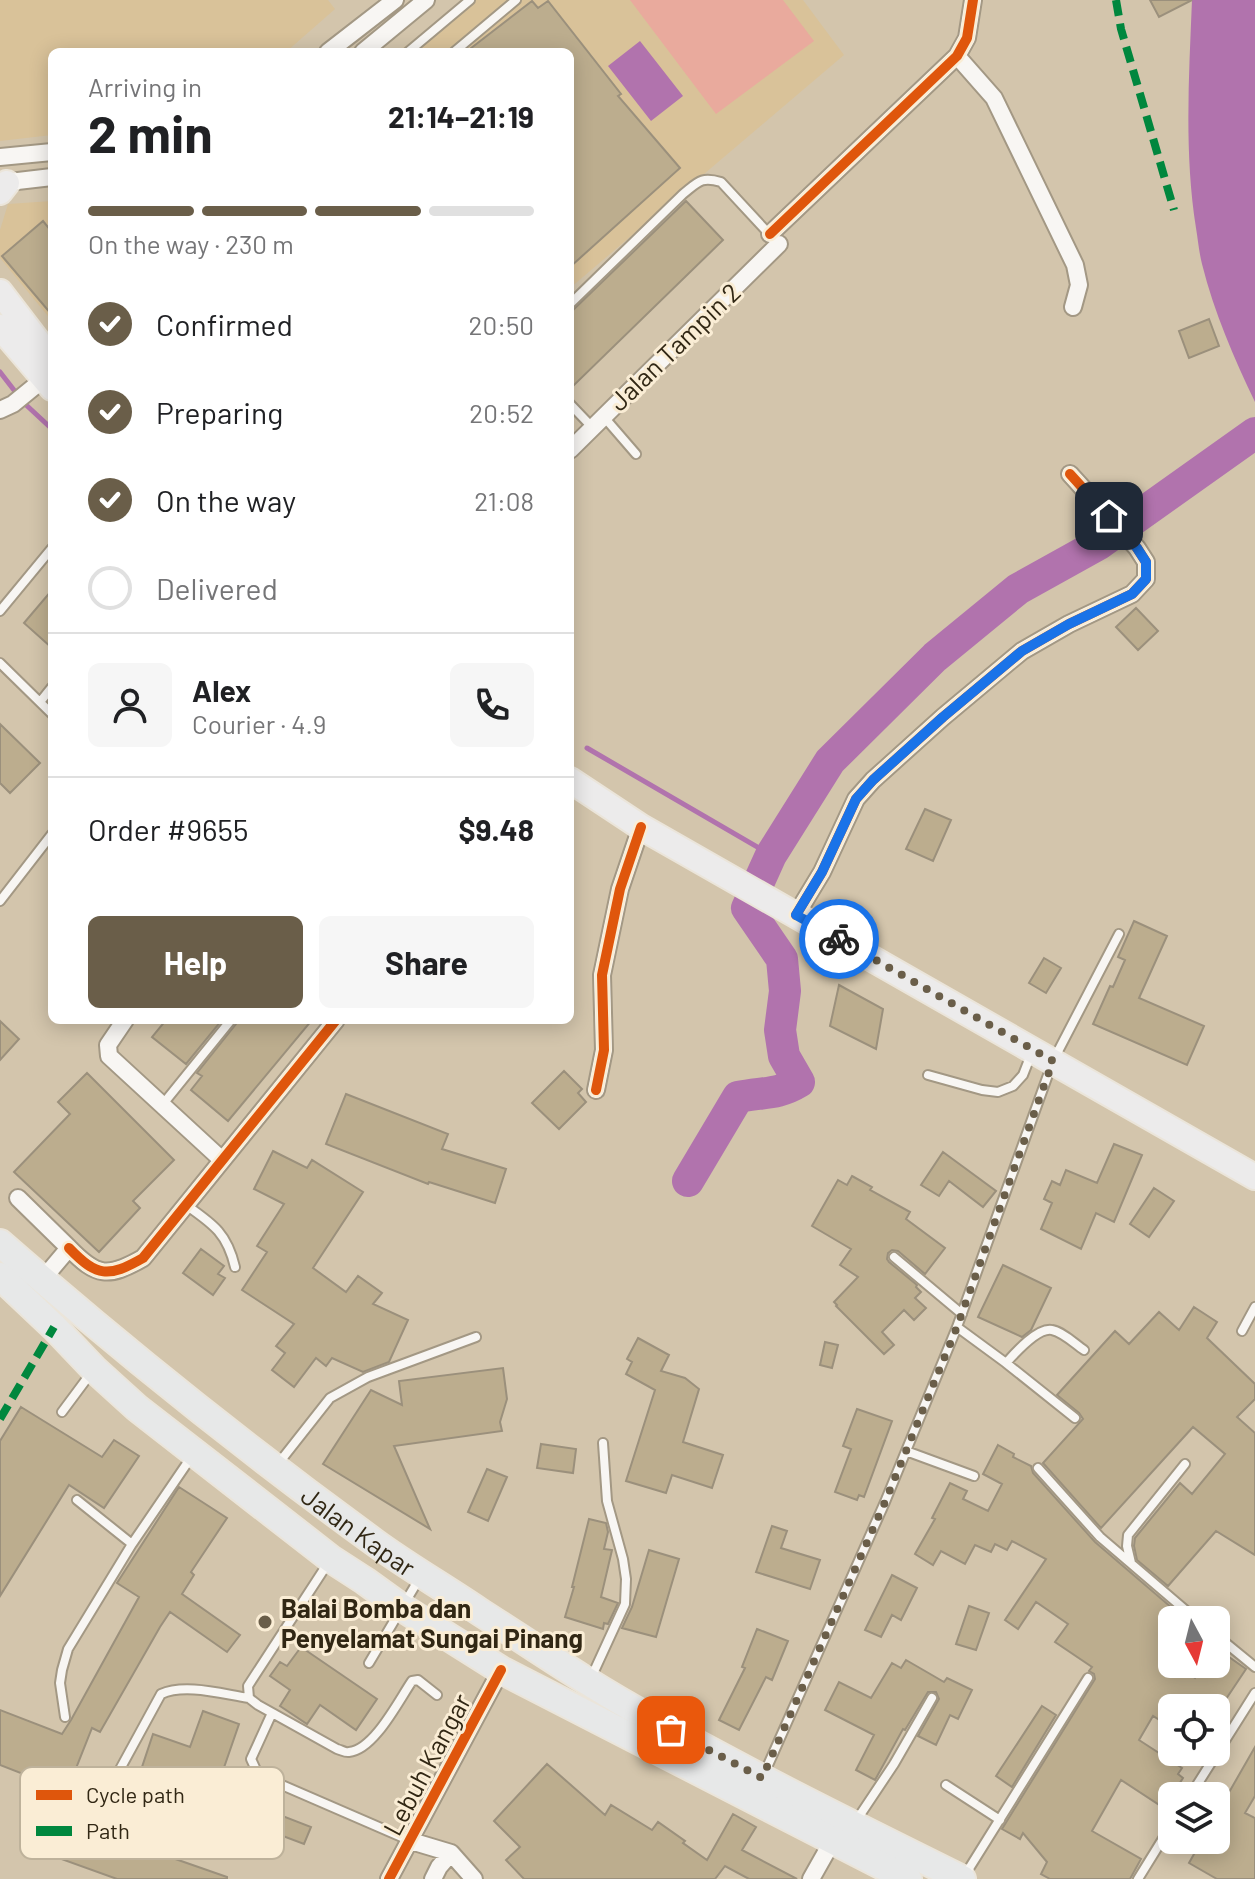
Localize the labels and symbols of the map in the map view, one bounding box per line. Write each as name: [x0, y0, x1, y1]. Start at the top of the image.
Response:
street label: Jalan Tampin 2: [602, 276, 746, 416]
pin: [1075, 482, 1143, 550]
courier: [799, 899, 879, 979]
street label: Jalan Kapar: [296, 1479, 422, 1582]
place label: Balai Bomba dan Penyelamat Sungai Pinang: [281, 1592, 583, 1653]
north arrow: [1158, 1606, 1230, 1678]
marker: Balai Bomba dan Penyelamat Sungai Pinang: [256, 1613, 274, 1631]
street label: Lebuh Kangar: [376, 1687, 477, 1840]
pin: [637, 1696, 705, 1764]
legend: [20, 1767, 284, 1859]
text: Cycle path: [86, 1781, 185, 1807]
text: Path: [86, 1817, 130, 1843]

